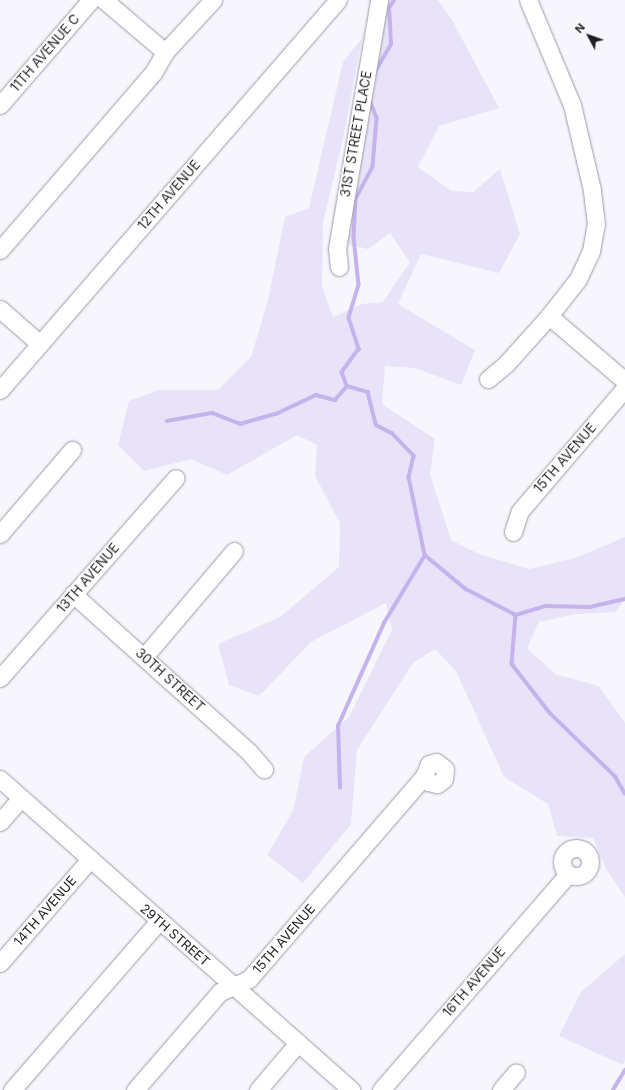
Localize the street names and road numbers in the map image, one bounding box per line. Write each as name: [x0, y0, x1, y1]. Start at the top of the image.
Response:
street label: 11TH AVENUE C: [7, 11, 83, 95]
street label: 31ST STREET PLACE: [337, 70, 375, 198]
street label: 12TH AVENUE: [135, 157, 203, 233]
street label: 15TH AVENUE: [531, 420, 599, 496]
street label: 13TH AVENUE: [54, 540, 122, 616]
street label: 30TH STREET: [132, 645, 208, 715]
street label: 14TH AVENUE: [10, 873, 80, 949]
street label: 29TH STREET: [137, 901, 213, 969]
street label: 15TH AVENUE: [250, 901, 318, 977]
street label: 16TH AVENUE: [440, 944, 508, 1020]

